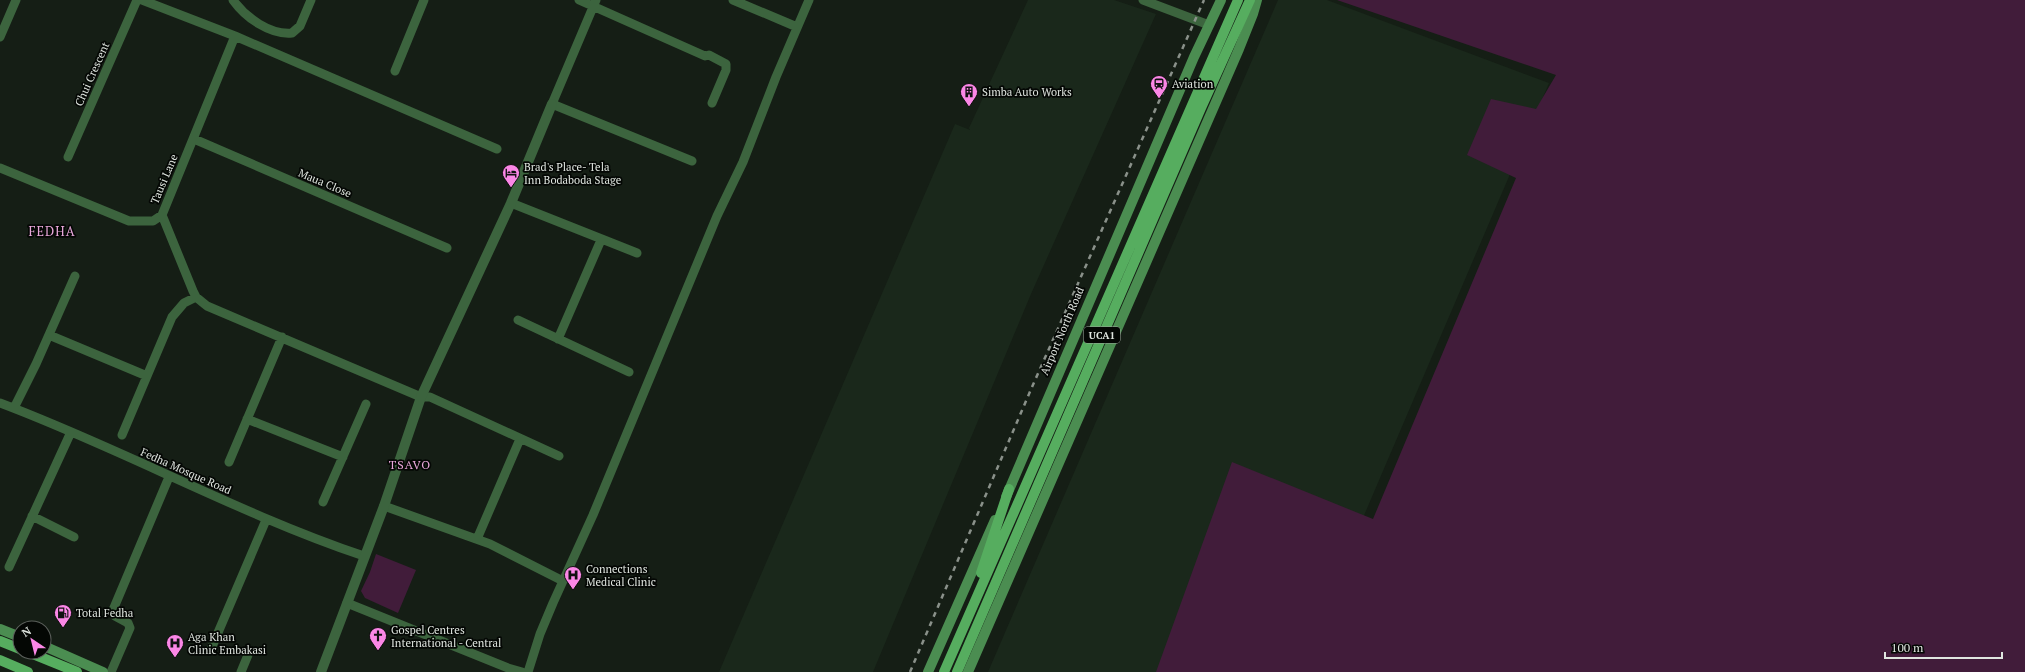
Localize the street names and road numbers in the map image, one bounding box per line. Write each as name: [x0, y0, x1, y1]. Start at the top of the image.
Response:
street label: Chui Crescent: [72, 40, 112, 108]
street label: Tausi Lane: [147, 152, 181, 206]
street label: Maua Close: [296, 166, 354, 201]
street label: Airport North Road: [1037, 285, 1087, 377]
road number: UCA1: [1084, 327, 1120, 343]
street label: Fedha Mosque Road: [138, 445, 234, 497]

